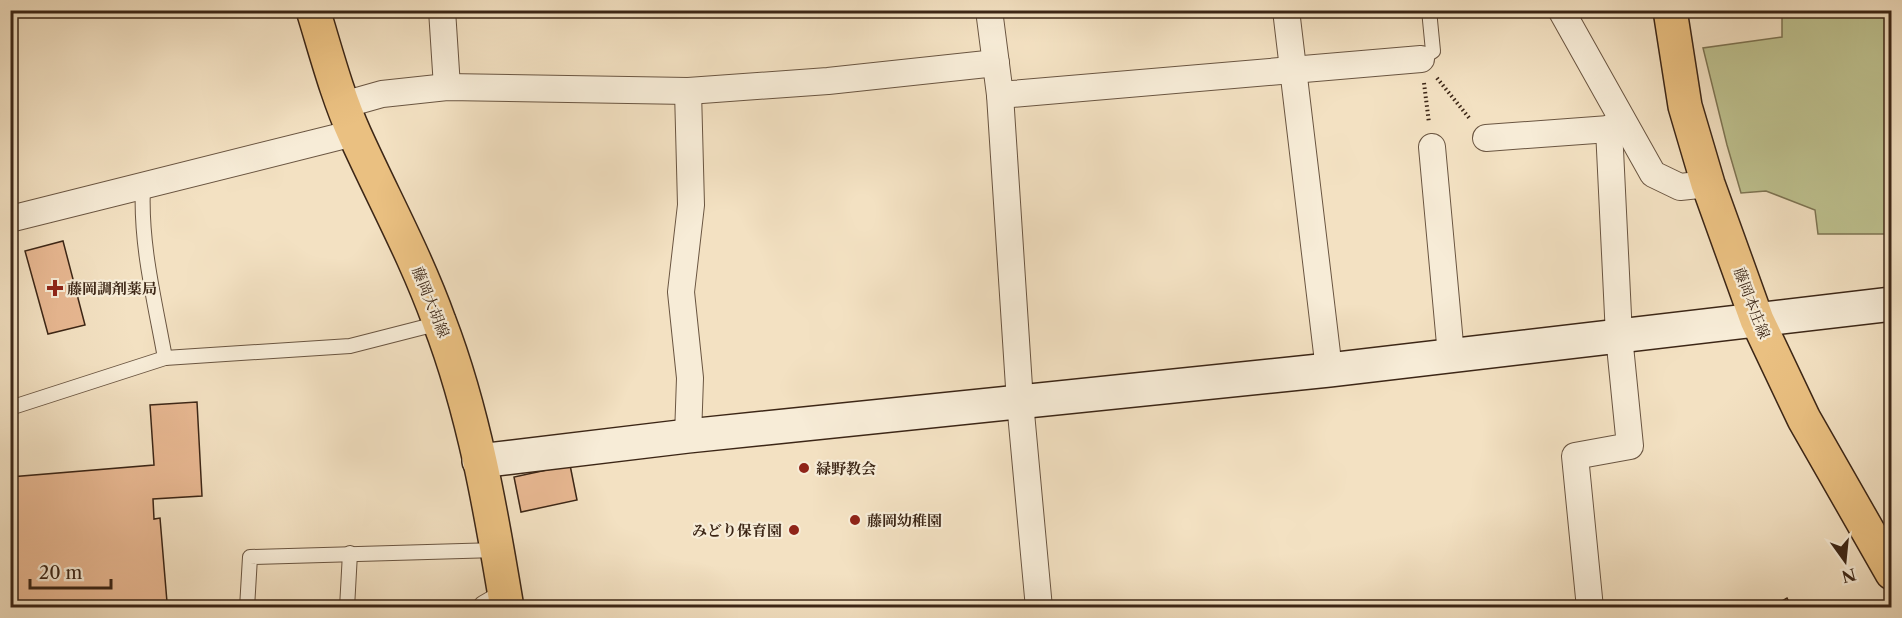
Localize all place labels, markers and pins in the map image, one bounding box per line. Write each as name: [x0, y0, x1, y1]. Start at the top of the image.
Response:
place label: 藤岡調剤薬局: [67, 279, 157, 298]
marker: 藤岡調剤薬局: [48, 281, 62, 295]
place label: 緑野教会: [816, 459, 876, 478]
marker: 緑野教会: [797, 461, 811, 475]
place label: 藤岡幼稚園: [867, 511, 942, 530]
marker: 藤岡幼稚園: [848, 513, 862, 527]
place label: みどり保育園: [692, 521, 782, 540]
marker: みどり保育園: [787, 523, 801, 537]

